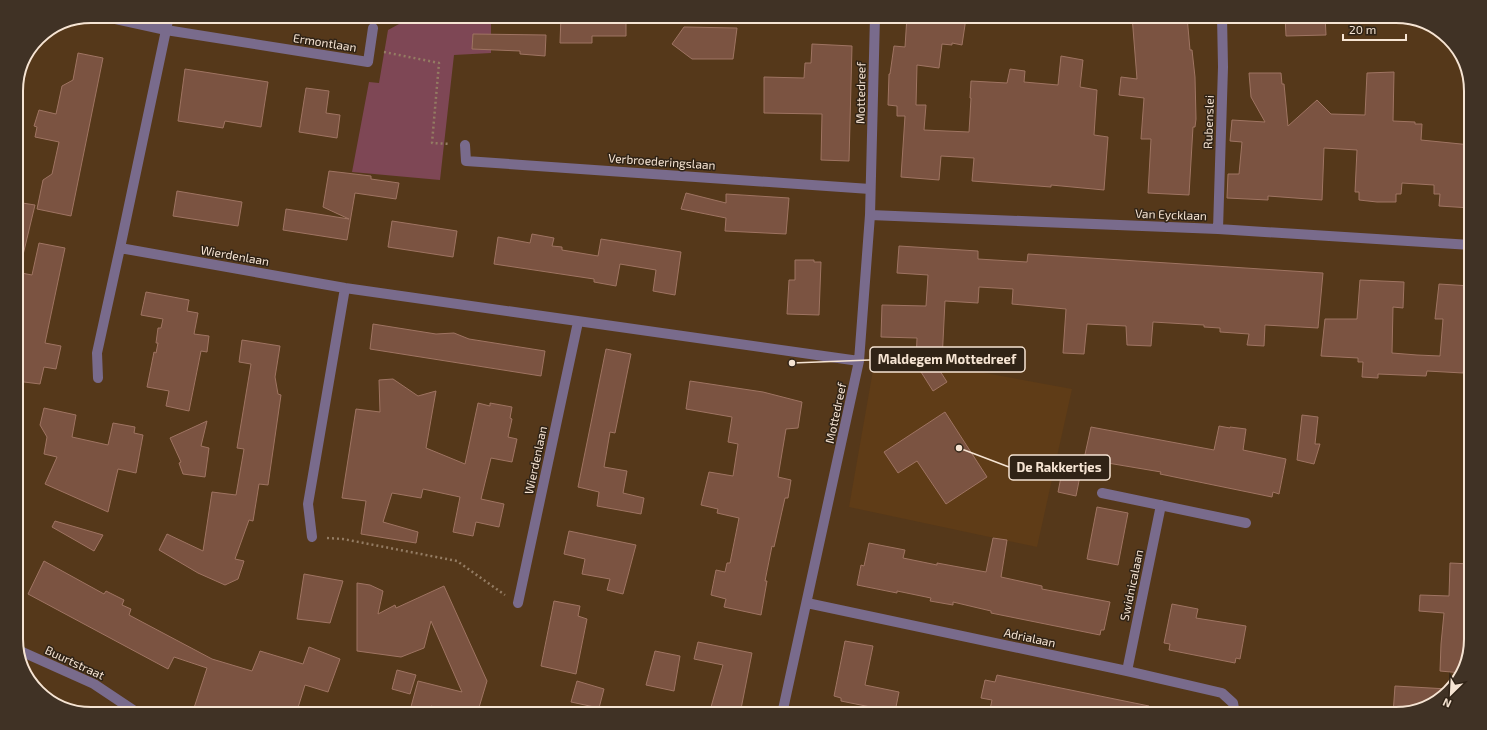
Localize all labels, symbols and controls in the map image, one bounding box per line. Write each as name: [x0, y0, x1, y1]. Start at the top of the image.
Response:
scale bar: [1343, 16, 1406, 42]
text: 20 m: [1349, 22, 1376, 36]
street label: Ermontlaan: [292, 30, 358, 54]
street label: Mottedreef: [852, 61, 868, 124]
street label: Rubenslei: [1200, 95, 1216, 149]
street label: Verbroederingslaan: [608, 150, 716, 172]
street label: Van Eycklaan: [1135, 206, 1207, 222]
street label: Wierdenlaan: [200, 242, 270, 268]
callout: Maldegem Mottedreef: [870, 347, 1025, 372]
text: Maldegem Mottedreef: [878, 351, 1017, 367]
street label: Mottedreef: [822, 381, 848, 445]
street label: Wierdenlaan: [521, 425, 549, 495]
callout: De Rakkertjes: [1009, 455, 1110, 480]
text: De Rakkertjes: [1016, 459, 1102, 475]
street label: Swidnicalaan: [1117, 548, 1145, 622]
street label: Adrialaan: [1003, 625, 1057, 649]
street label: Buurtstraat: [43, 642, 107, 682]
north arrow: [1431, 674, 1471, 714]
text: N: [1440, 696, 1453, 711]

